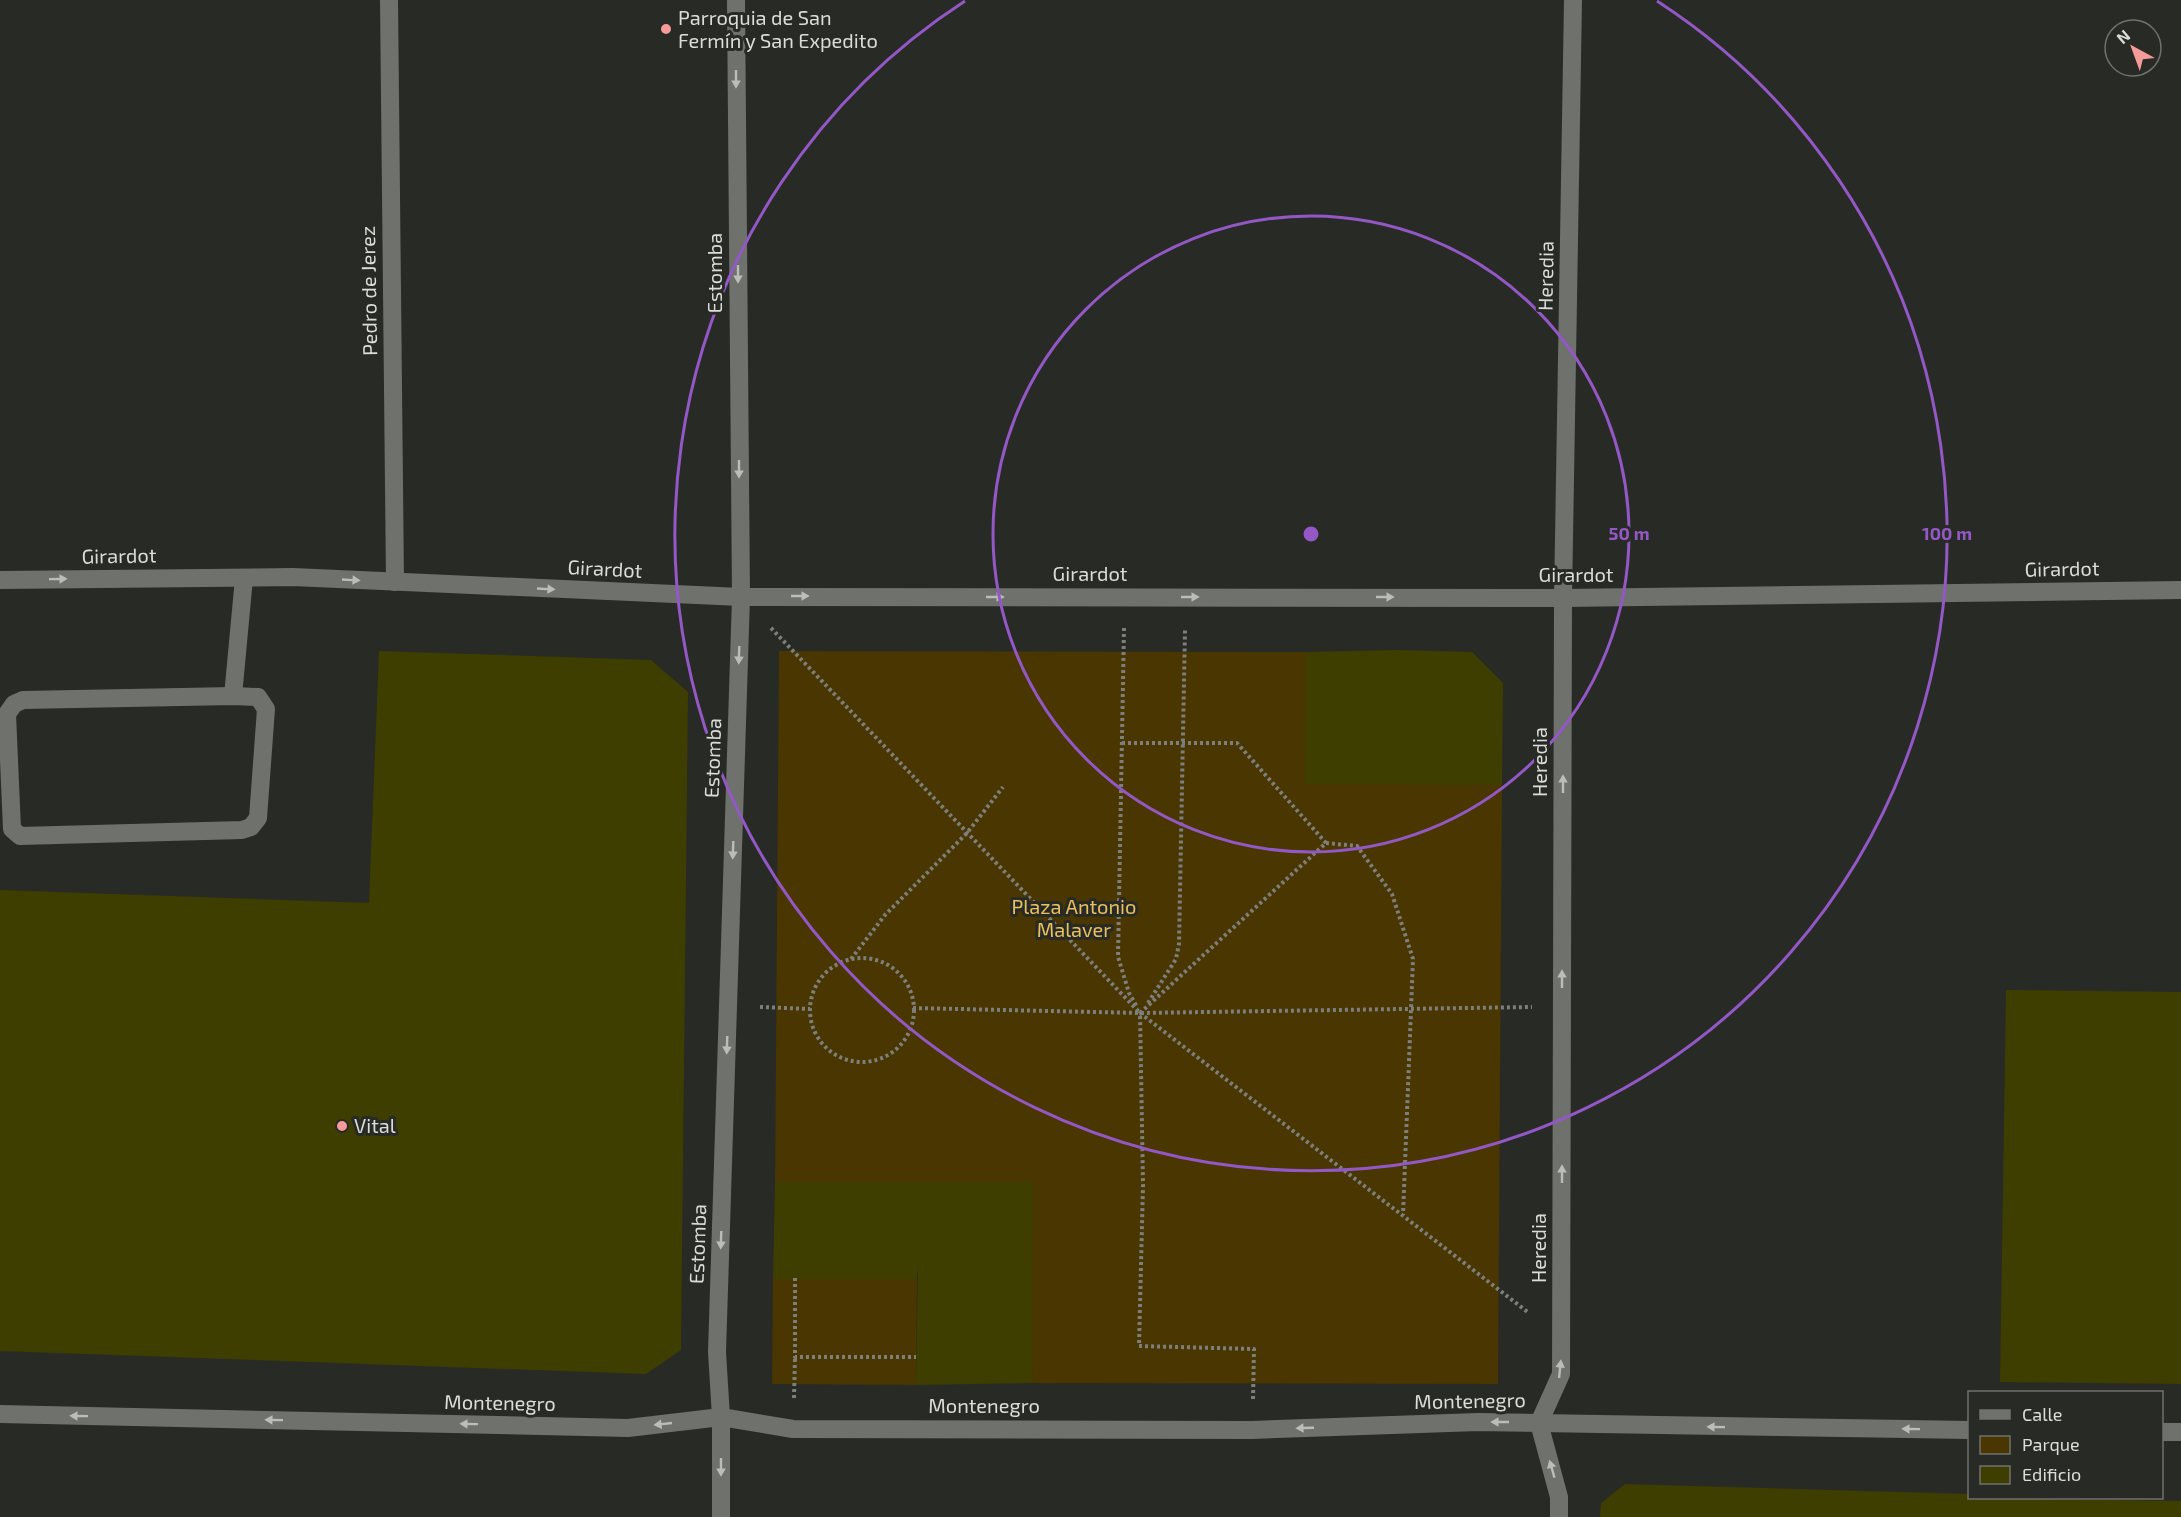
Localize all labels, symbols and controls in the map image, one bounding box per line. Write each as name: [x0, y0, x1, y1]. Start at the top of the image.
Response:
place label: Parroquia de San Fermín y San Expedito: [678, 5, 878, 52]
north arrow: [2103, 18, 2163, 78]
marker: Parroquia de San Fermín y San Expedito: [659, 22, 673, 36]
text: N: [2112, 25, 2133, 47]
one-way arrow: [731, 70, 741, 89]
street label: Pedro de Jerez: [355, 226, 381, 356]
street label: Estomba: [702, 233, 726, 313]
street label: Heredia: [1532, 241, 1558, 311]
one-way arrow: [733, 265, 743, 284]
one-way arrow: [734, 460, 744, 479]
text: 50 m: [1608, 522, 1650, 544]
text: 100 m: [1922, 522, 1972, 544]
centre of rings: [1301, 524, 1321, 544]
street label: Girardot: [81, 542, 157, 568]
street label: Girardot: [567, 554, 643, 582]
street label: Girardot: [2024, 555, 2100, 581]
street label: Girardot: [1053, 561, 1128, 585]
street label: Girardot: [1539, 562, 1614, 586]
one-way arrow: [49, 574, 68, 584]
one-way arrow: [342, 576, 361, 585]
one-way arrow: [536, 585, 555, 594]
one-way arrow: [790, 591, 809, 601]
one-way arrow: [985, 592, 1004, 602]
one-way arrow: [1180, 592, 1199, 602]
one-way arrow: [1375, 592, 1394, 602]
one-way arrow: [735, 646, 744, 665]
street label: Estomba: [699, 717, 725, 798]
street label: Heredia: [1527, 727, 1551, 797]
one-way arrow: [1558, 774, 1568, 793]
one-way arrow: [728, 841, 738, 860]
park label: Plaza Antonio Malaver: [1012, 894, 1136, 941]
one-way arrow: [1557, 969, 1567, 988]
one-way arrow: [722, 1035, 731, 1054]
place label: Vital: [354, 1113, 396, 1137]
marker: Vital: [335, 1119, 349, 1133]
one-way arrow: [1557, 1164, 1567, 1183]
street label: Estomba: [684, 1203, 710, 1284]
street label: Heredia: [1526, 1213, 1550, 1283]
one-way arrow: [716, 1230, 725, 1249]
one-way arrow: [1555, 1359, 1565, 1378]
street label: Montenegro: [1414, 1387, 1526, 1413]
street label: Montenegro: [444, 1389, 556, 1415]
legend: [1968, 1391, 2163, 1499]
street label: Montenegro: [928, 1393, 1040, 1417]
text: Calle: [2022, 1403, 2063, 1425]
one-way arrow: [69, 1411, 88, 1421]
one-way arrow: [264, 1415, 283, 1425]
one-way arrow: [1491, 1417, 1510, 1427]
one-way arrow: [654, 1419, 673, 1429]
one-way arrow: [459, 1420, 478, 1429]
one-way arrow: [1707, 1422, 1726, 1432]
one-way arrow: [1296, 1424, 1315, 1433]
one-way arrow: [1902, 1424, 1921, 1434]
text: Parque: [2022, 1433, 2080, 1455]
one-way arrow: [716, 1458, 726, 1477]
one-way arrow: [1547, 1460, 1556, 1478]
text: Edificio: [2022, 1463, 2081, 1485]

